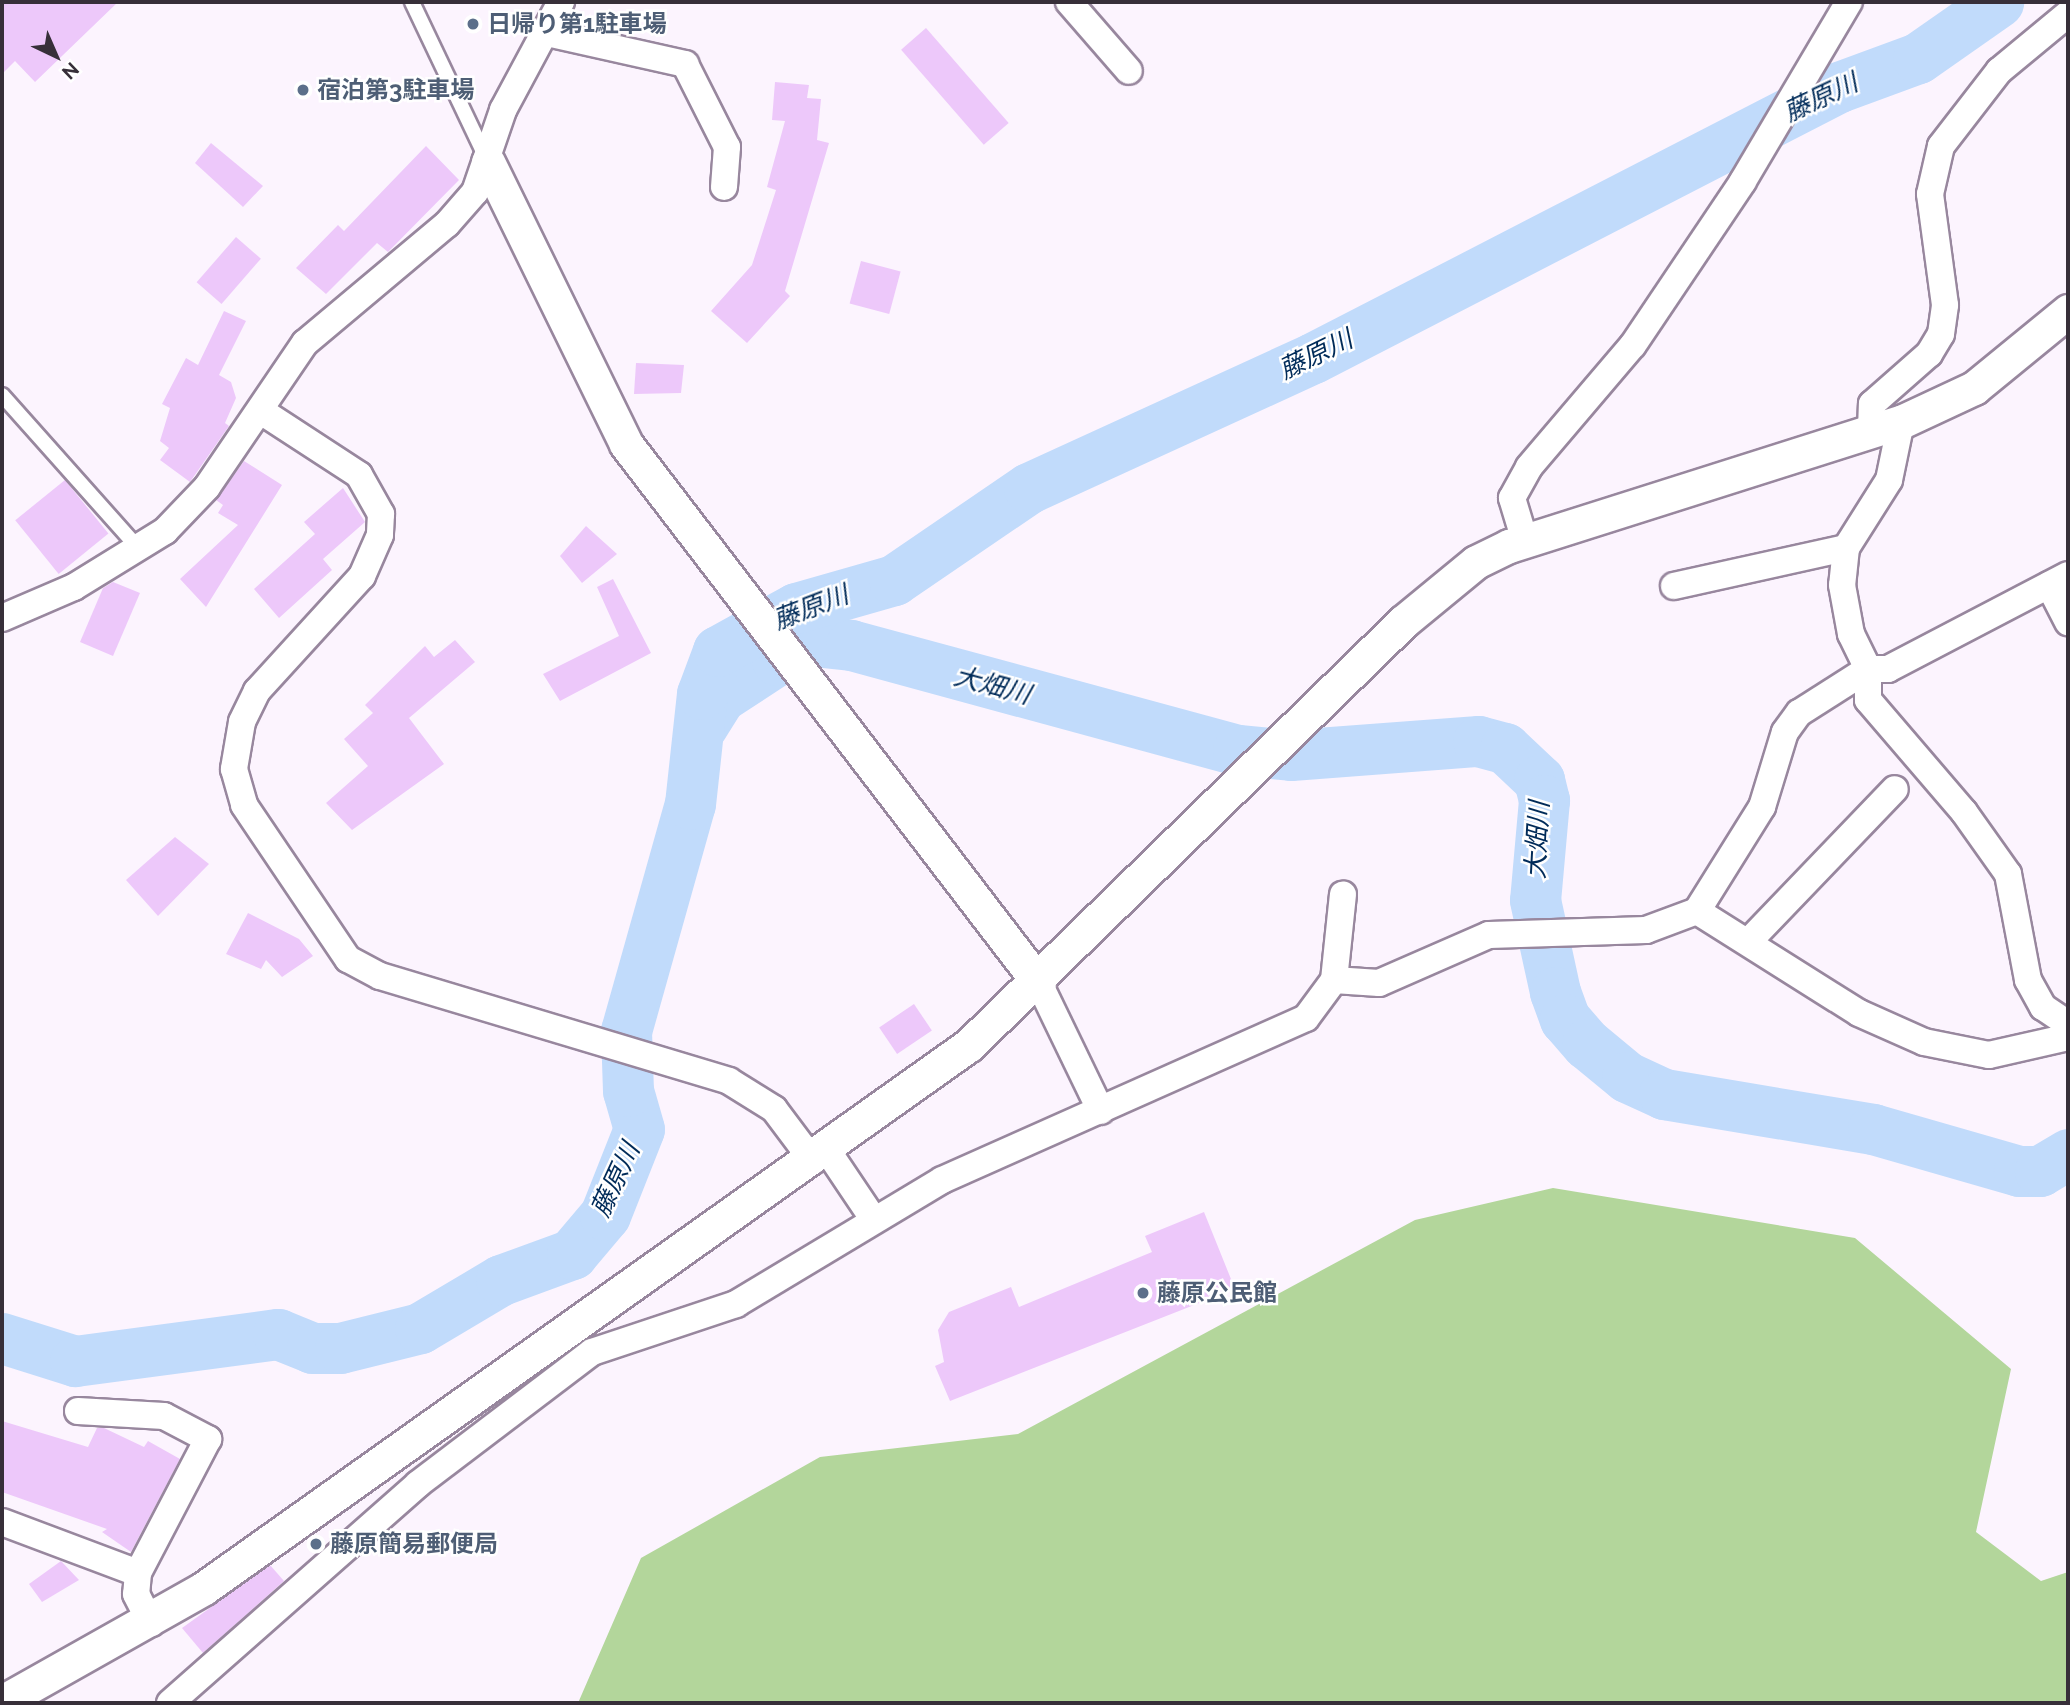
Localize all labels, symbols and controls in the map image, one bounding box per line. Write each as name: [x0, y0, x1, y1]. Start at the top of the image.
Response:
place label: 日帰り第1駐車場: [487, 10, 667, 38]
marker: 日帰り第1駐車場: [465, 16, 481, 32]
north arrow: [21, 21, 91, 91]
text: N: [58, 58, 83, 84]
water label: 藤原川: [1779, 67, 1863, 129]
place label: 宿泊第3駐車場: [317, 76, 474, 104]
marker: 宿泊第3駐車場: [295, 82, 311, 98]
water label: 藤原川: [1274, 324, 1358, 386]
water label: 藤原川: [769, 579, 853, 637]
water label: 大畑川: [950, 661, 1034, 711]
water label: 大畑川: [1520, 800, 1556, 880]
water label: 藤原川: [585, 1138, 647, 1222]
place label: 藤原公民館: [1157, 1279, 1277, 1307]
marker: 藤原公民館: [1135, 1285, 1151, 1301]
place label: 藤原簡易郵便局: [330, 1530, 498, 1558]
marker: 藤原簡易郵便局: [308, 1536, 324, 1552]

